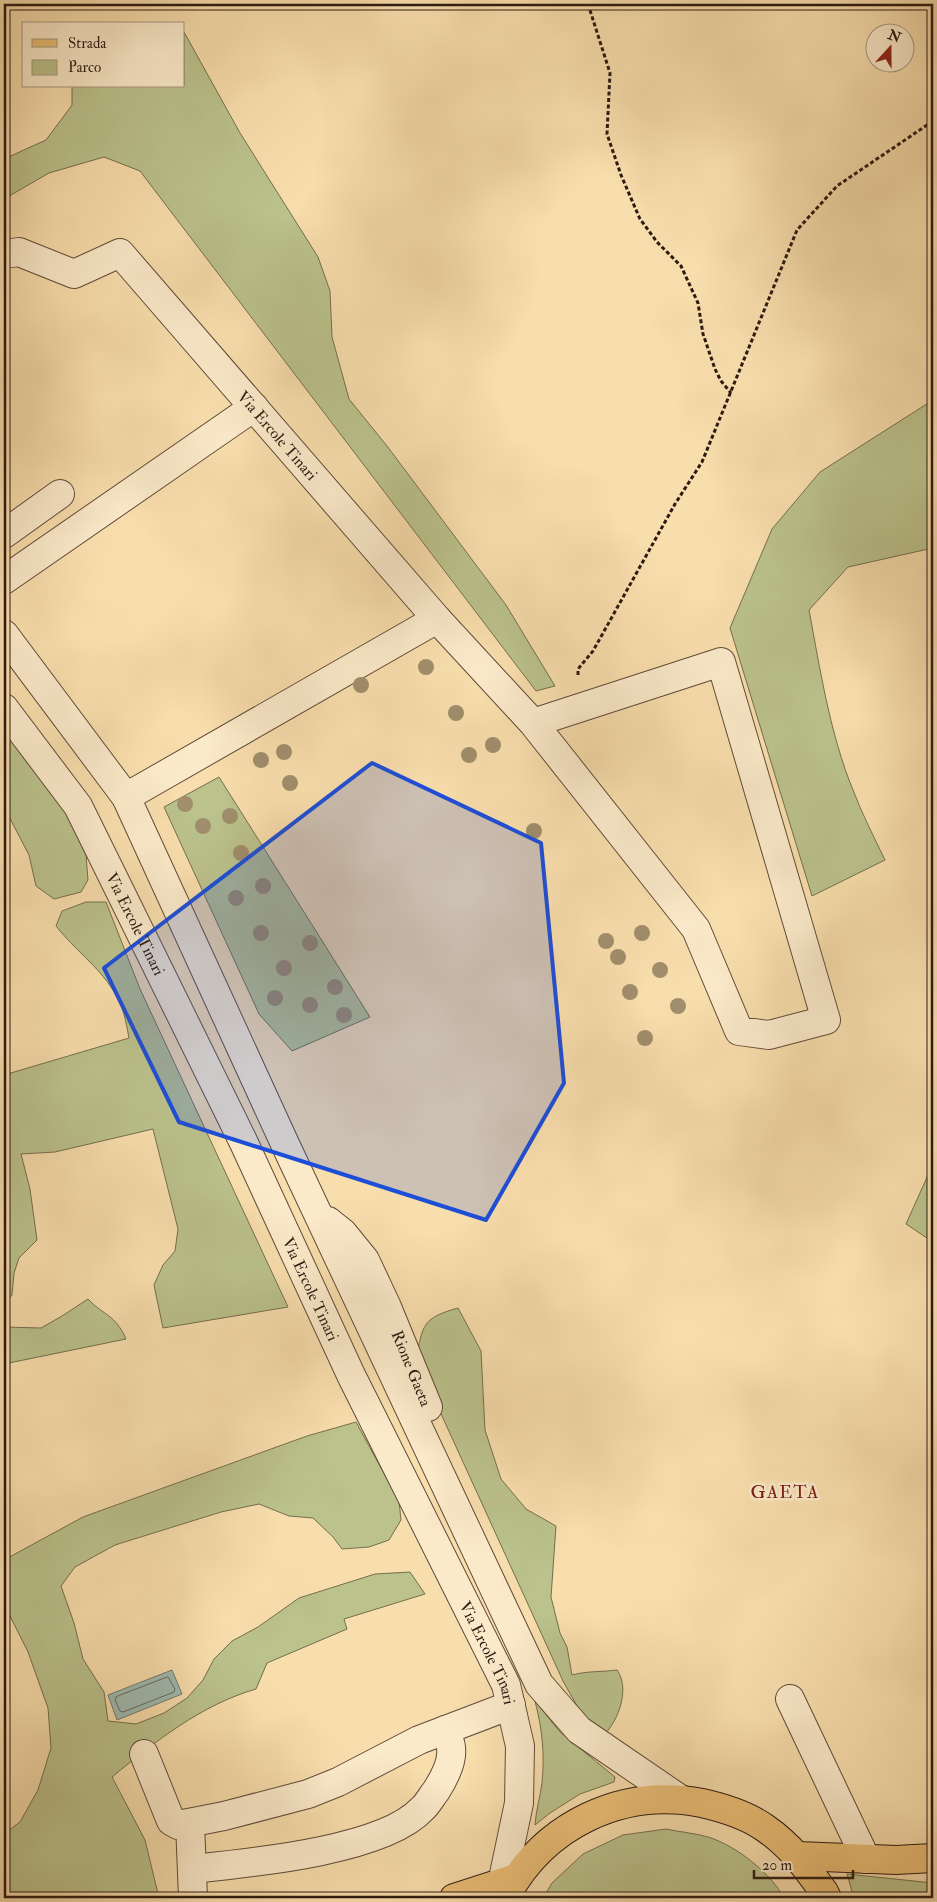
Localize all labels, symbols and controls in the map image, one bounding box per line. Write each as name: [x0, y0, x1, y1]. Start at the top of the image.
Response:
legend: [22, 22, 185, 88]
north arrow: [864, 22, 914, 72]
text: N: [885, 26, 904, 47]
text: Strada: [68, 34, 107, 53]
text: Parco: [68, 58, 101, 77]
street label: Via Ercole Tinari: [233, 387, 321, 485]
street label: Via Ercole Tinari: [101, 869, 169, 979]
street label: Via Ercole Tinari: [278, 1234, 343, 1344]
street label: Rione Gaeta: [387, 1328, 436, 1410]
district label: GAETA: [751, 1481, 819, 1504]
street label: Via Ercole Tinari: [455, 1598, 519, 1706]
scale bar: [754, 1847, 853, 1879]
text: 20 m: [762, 1856, 792, 1875]

